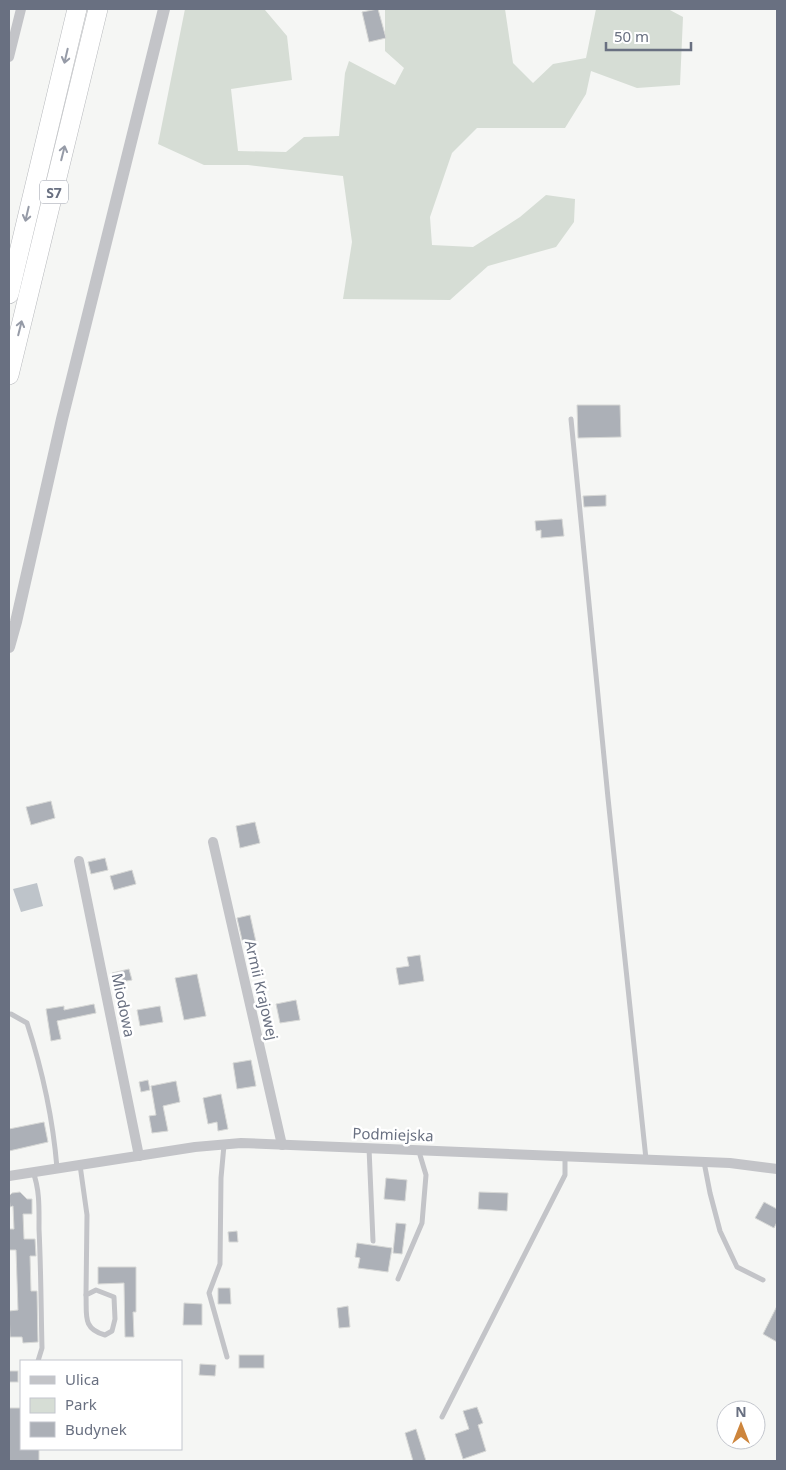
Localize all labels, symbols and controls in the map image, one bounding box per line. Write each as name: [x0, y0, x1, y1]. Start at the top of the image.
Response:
scale bar: [606, 20, 691, 52]
text: 50 m: [614, 26, 649, 46]
one-way arrow: [61, 48, 70, 64]
one-way arrow: [59, 146, 68, 162]
road number: S7: [40, 180, 68, 203]
one-way arrow: [22, 206, 31, 222]
one-way arrow: [16, 320, 25, 336]
street label: Armii Krajowej: [241, 938, 283, 1042]
street label: Miodowa: [107, 971, 141, 1039]
street label: Podmiejska: [352, 1123, 434, 1145]
legend: [20, 1360, 182, 1450]
text: Ulica: [65, 1369, 99, 1389]
text: Park: [65, 1394, 97, 1414]
north arrow: [716, 1400, 766, 1450]
text: N: [735, 1402, 747, 1421]
text: Budynek: [65, 1419, 127, 1439]

